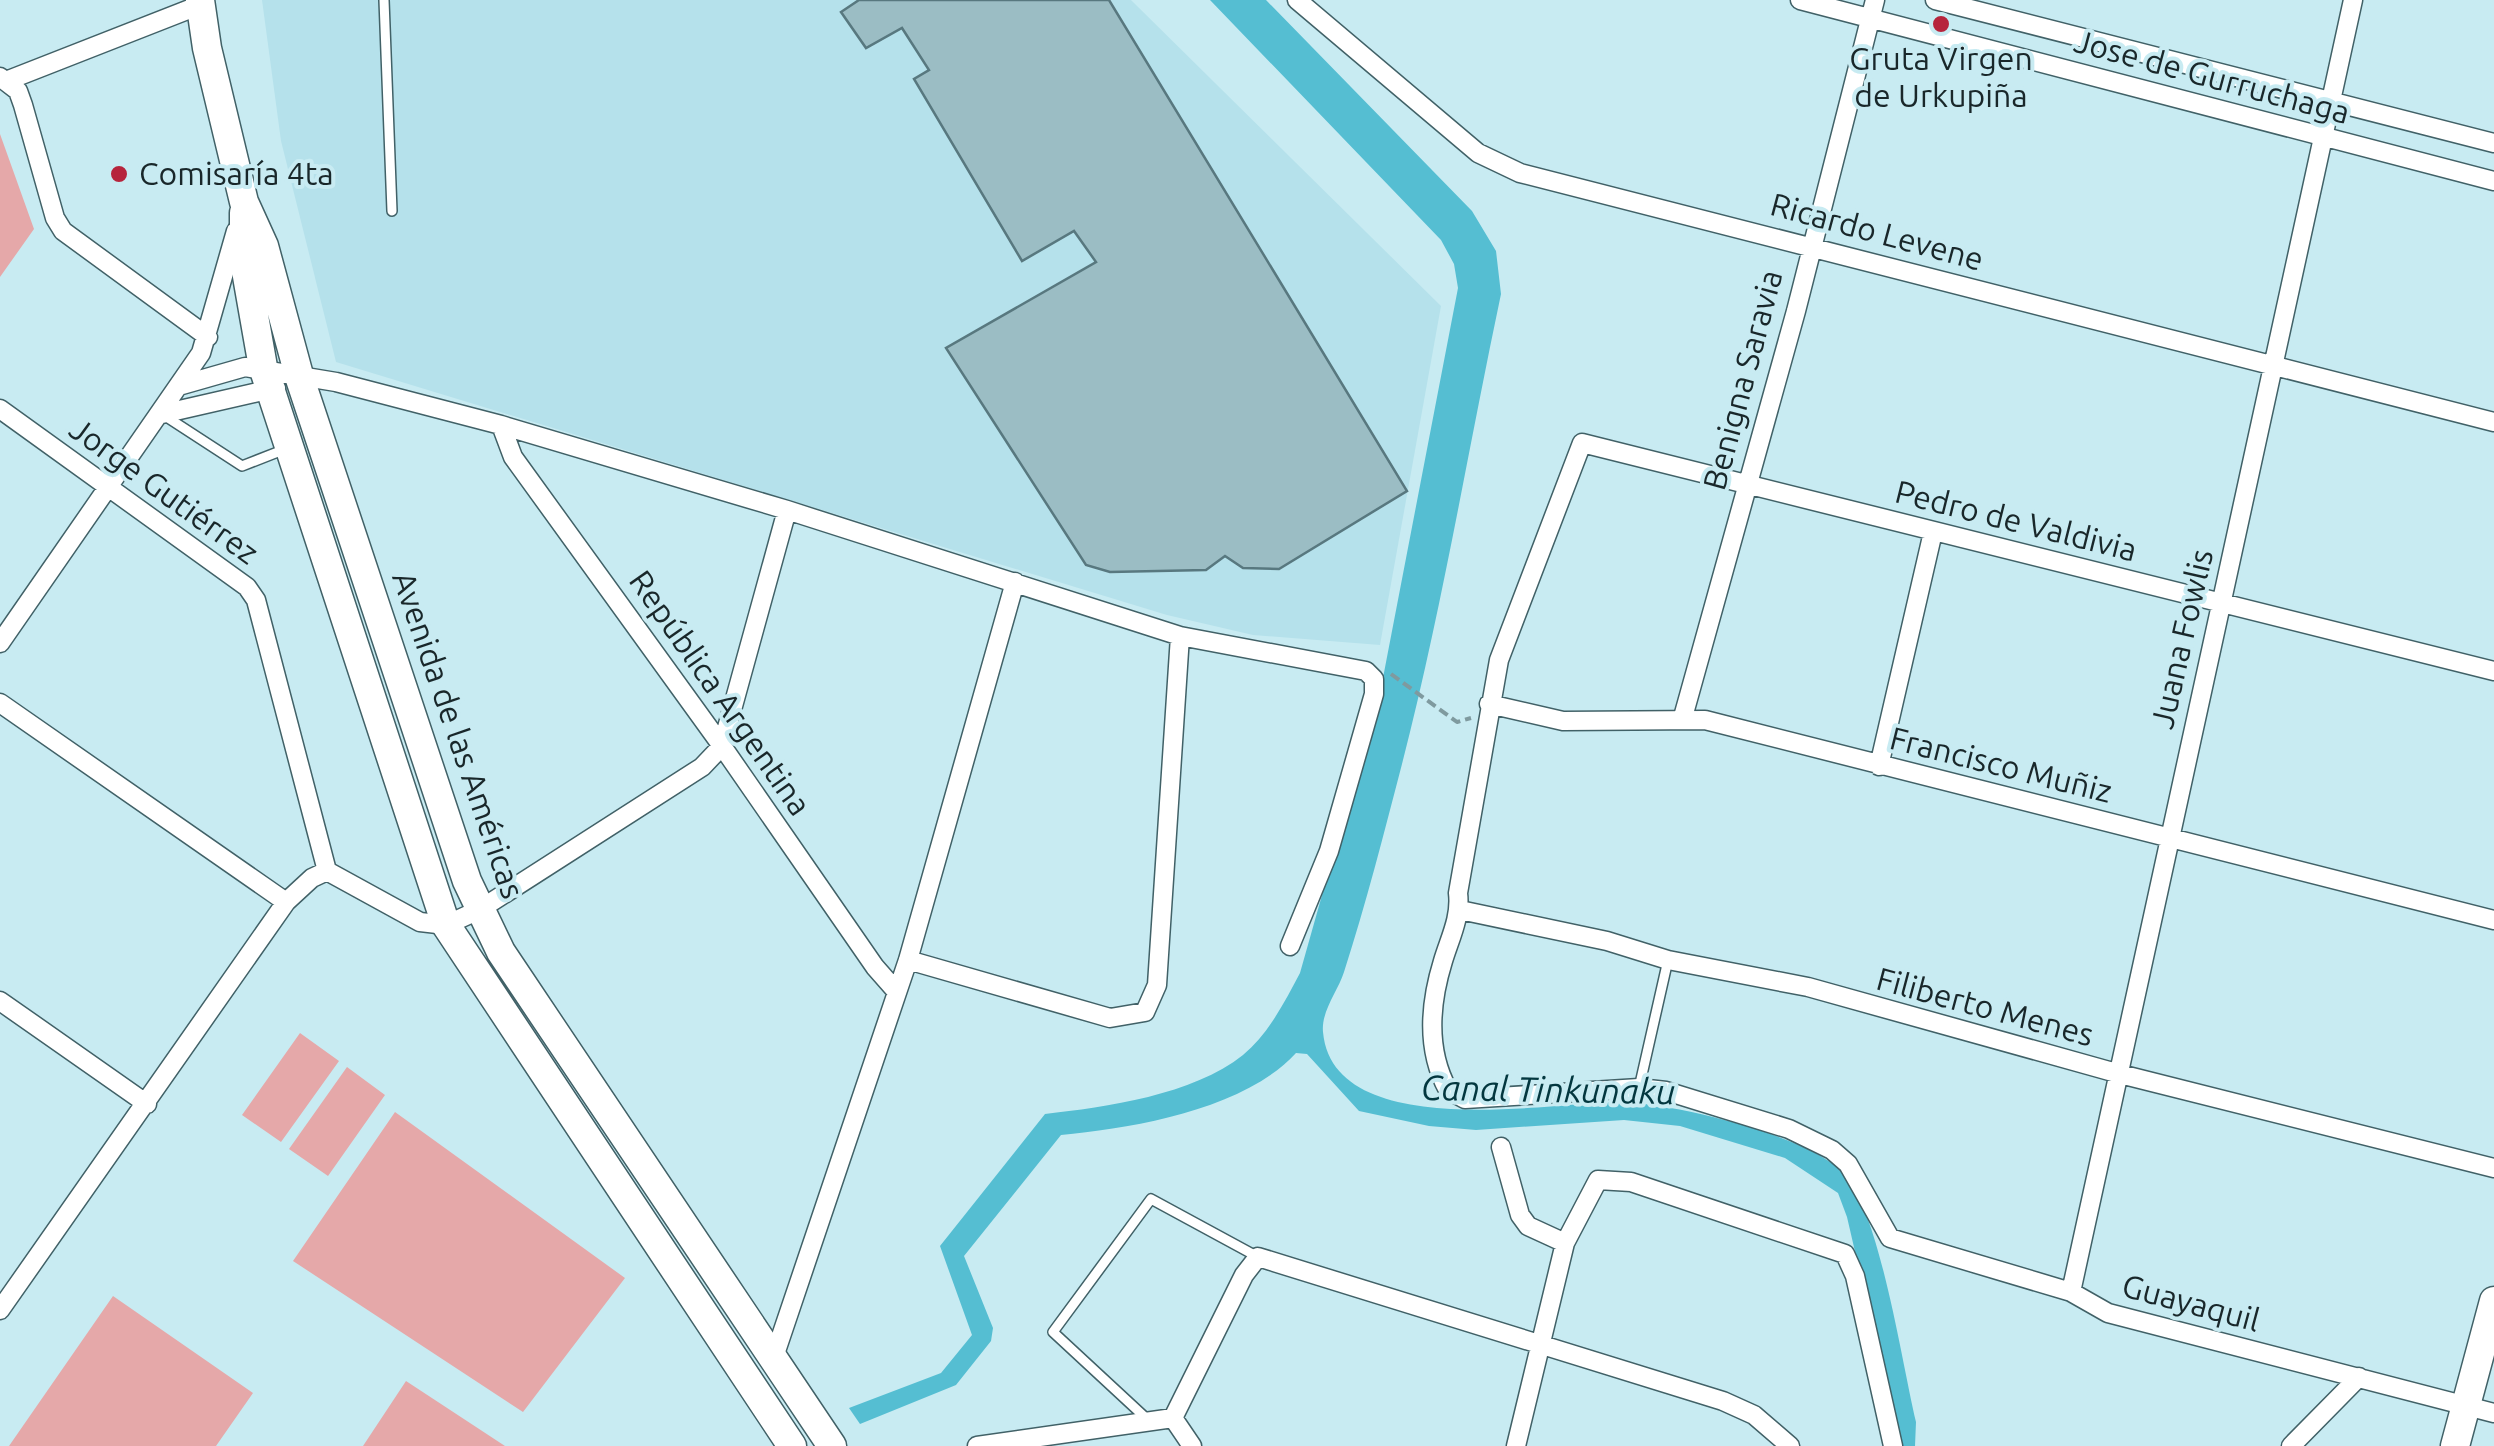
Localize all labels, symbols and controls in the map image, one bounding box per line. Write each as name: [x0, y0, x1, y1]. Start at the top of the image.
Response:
marker: Gruta Virgen de Urkupiña: [1930, 13, 1952, 35]
street label: Jose de Gurruchaga: [2071, 22, 2354, 130]
place label: Gruta Virgen de Urkupiña: [1849, 40, 2033, 113]
place label: Comisaría 4ta: [139, 155, 334, 191]
marker: Comisaría 4ta: [108, 163, 130, 185]
street label: Ricardo Levene: [1767, 185, 1988, 277]
street label: Benigna Saravia: [1695, 266, 1789, 494]
street label: Jorge Gutiérrez: [63, 410, 266, 571]
street label: Pedro de Valdivia: [1892, 473, 2141, 567]
street label: Juana Fowlis: [2143, 546, 2219, 732]
street label: República Argentina: [623, 563, 819, 822]
street label: Avenida de las Américas: [386, 567, 532, 903]
street label: Francisco Muñiz: [1887, 719, 2116, 809]
street label: Filiberto Menes: [1873, 960, 2098, 1052]
water label: Canal Tinkunaku: [1420, 1067, 1676, 1111]
street label: Guayaquil: [2119, 1266, 2264, 1338]

